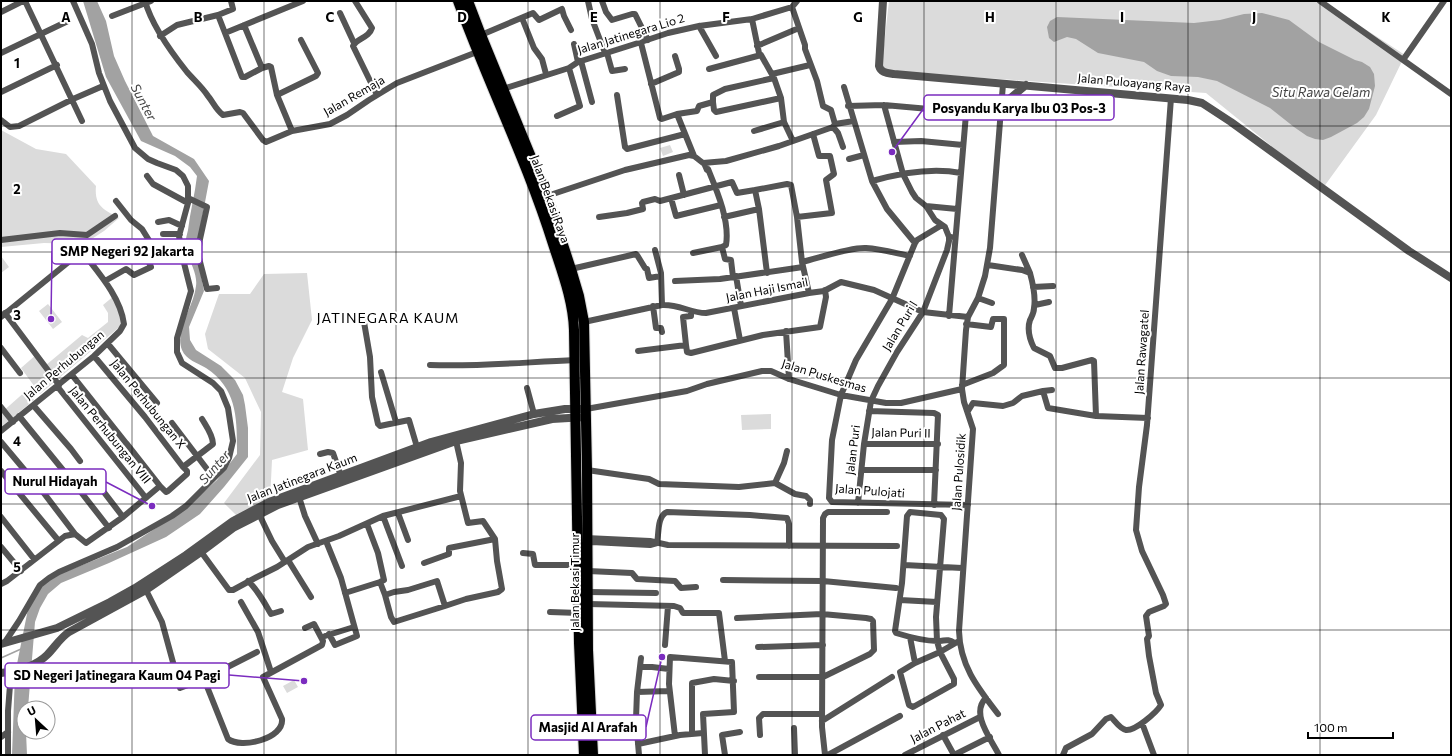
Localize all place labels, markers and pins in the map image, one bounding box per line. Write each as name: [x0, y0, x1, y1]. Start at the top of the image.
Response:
callout: Posyandu Karya Ibu 03 Pos-3: [924, 95, 1114, 120]
callout: SMP Negeri 92 Jakarta: [52, 239, 202, 264]
callout: Nurul Hidayah: [5, 469, 106, 494]
callout: SD Negeri Jatinegara Kaum 04 Pagi: [5, 663, 229, 688]
callout: Masjid Al Arafah: [531, 715, 646, 740]

